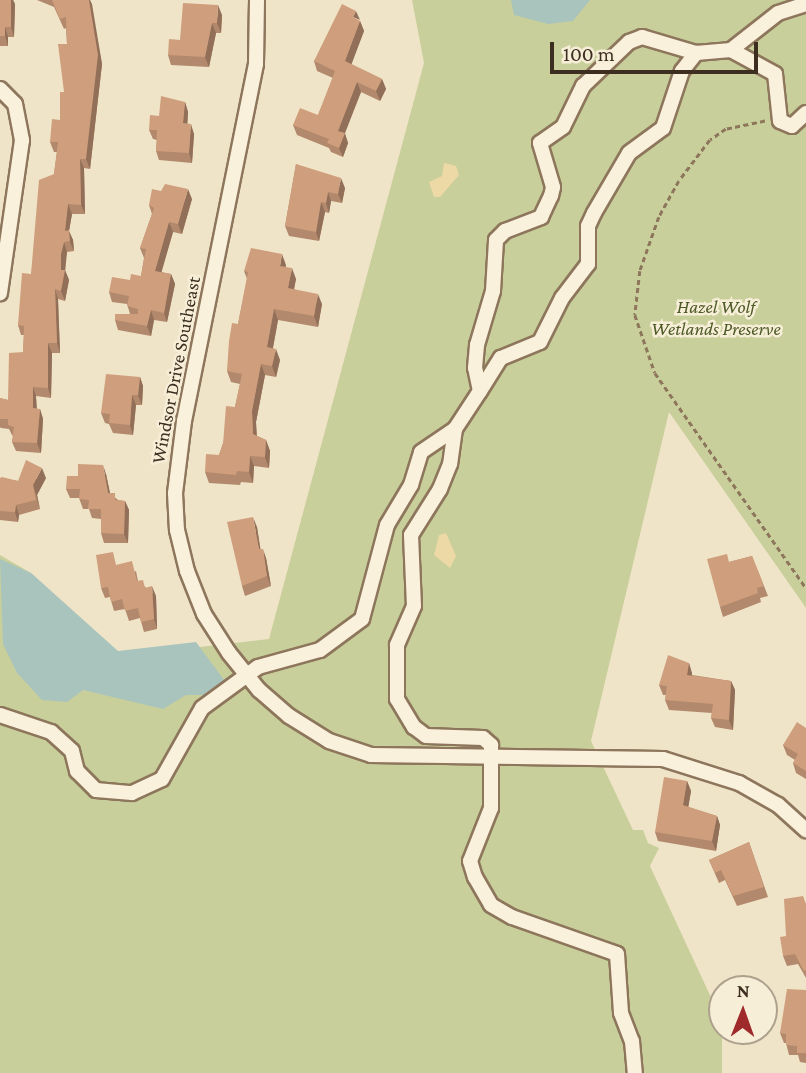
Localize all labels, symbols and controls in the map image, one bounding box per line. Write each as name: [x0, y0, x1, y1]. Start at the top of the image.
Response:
scale bar: [554, 28, 762, 72]
text: 100 m: [563, 42, 615, 66]
street label: Windsor Drive Southeast: [147, 274, 205, 466]
park label: Hazel Wolf Wetlands Preserve: [651, 296, 781, 340]
north arrow: [708, 975, 778, 1045]
text: N: [737, 980, 750, 1001]

